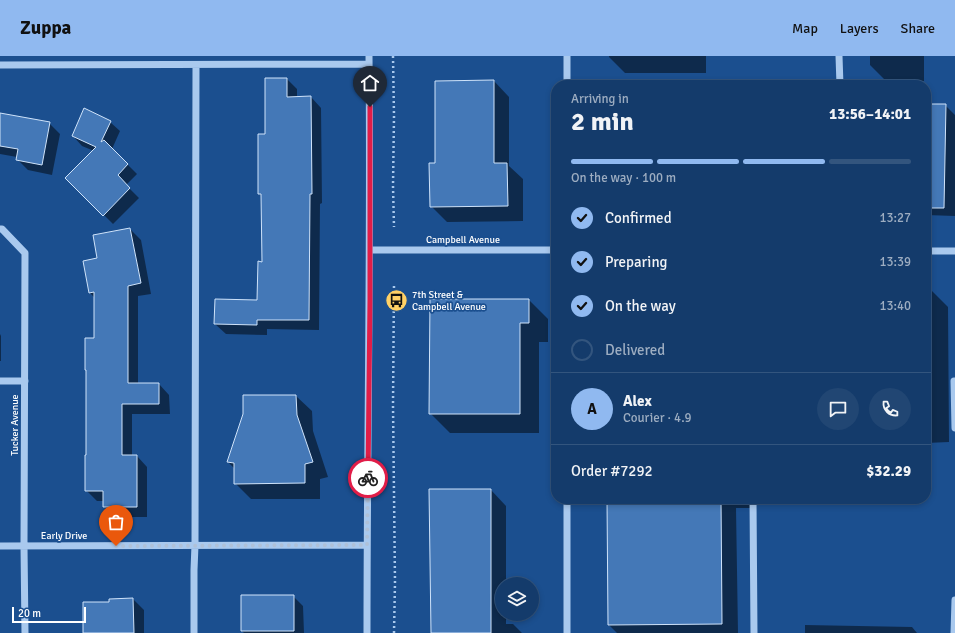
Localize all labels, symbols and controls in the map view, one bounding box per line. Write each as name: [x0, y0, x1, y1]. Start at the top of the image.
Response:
text: Zuppa: [20, 16, 71, 40]
text: Map: [792, 20, 818, 37]
text: Layers: [840, 20, 879, 37]
text: Share: [901, 20, 935, 37]
pin: [353, 66, 387, 107]
icon: home: [359, 72, 381, 94]
text: Arriving in: [571, 91, 629, 107]
text: 13:56–14:01: [829, 105, 911, 123]
text: 2 min: [571, 106, 634, 138]
text: On the way · 100 m: [571, 170, 676, 186]
icon: check: [571, 207, 593, 229]
text: Confirmed: [605, 209, 672, 227]
text: 13:27: [879, 210, 911, 226]
street label: Campbell Avenue: [426, 234, 500, 246]
icon: check: [571, 251, 593, 273]
text: Preparing: [605, 253, 668, 271]
text: 13:39: [879, 254, 911, 270]
bus stop icon: 7th Street & Campbell Avenue: [383, 288, 409, 314]
place label: 7th Street & Campbell Avenue: [412, 289, 486, 313]
icon: check: [571, 295, 593, 317]
text: On the way: [605, 297, 676, 315]
text: 13:40: [879, 298, 911, 314]
text: Delivered: [605, 341, 665, 359]
button: chat: [817, 388, 859, 430]
button: phone: [869, 388, 911, 430]
text: Alex: [623, 392, 652, 410]
street label: Tucker Avenue: [9, 394, 21, 456]
text: A: [587, 400, 597, 418]
text: Courier · 4.9: [623, 410, 692, 426]
courier: [348, 458, 388, 498]
text: Order #7292: [571, 462, 653, 480]
text: $32.29: [866, 462, 911, 480]
icon: bike: [357, 467, 379, 489]
pin: [99, 505, 133, 546]
icon: bag: [105, 511, 127, 533]
street label: Early Drive: [41, 530, 87, 542]
map controls: [495, 577, 539, 621]
button: layers: [495, 577, 539, 621]
scale bar: [12, 605, 86, 624]
text: 20 m: [18, 607, 41, 620]

